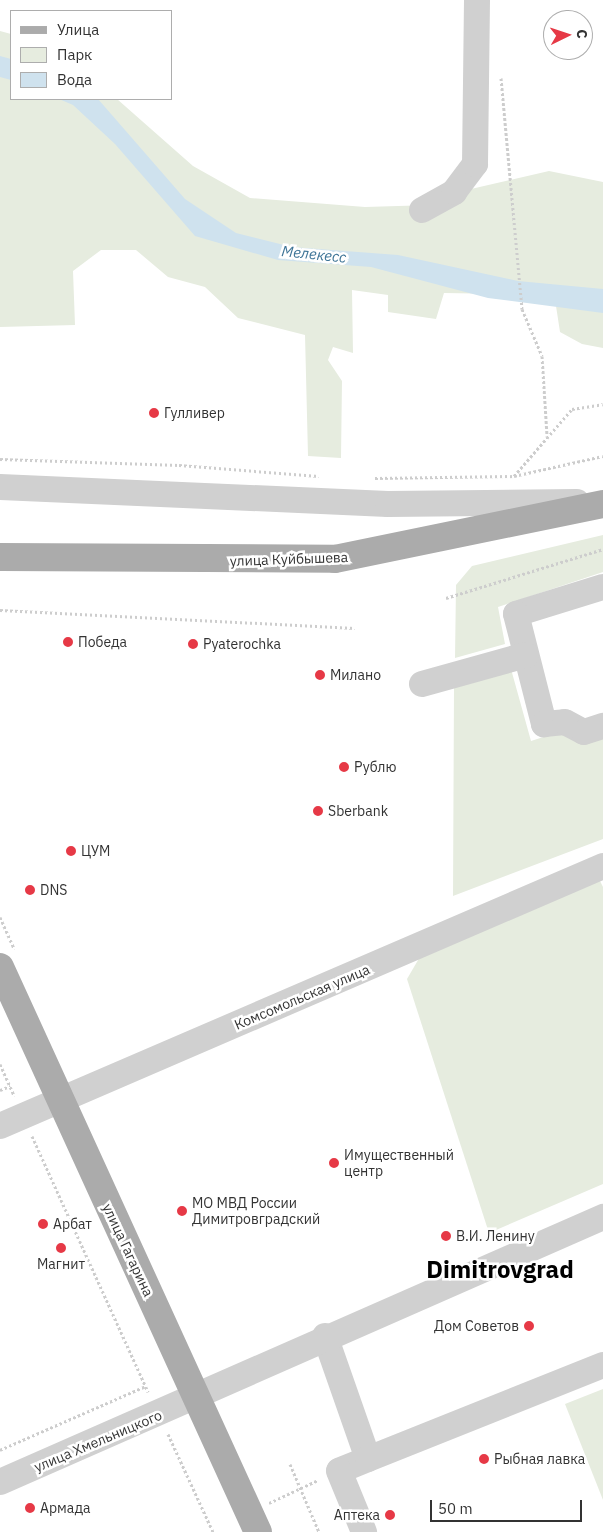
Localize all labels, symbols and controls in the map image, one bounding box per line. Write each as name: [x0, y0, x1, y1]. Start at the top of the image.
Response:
legend: [10, 10, 172, 100]
north arrow: [543, 10, 593, 60]
text: Улица: [57, 20, 99, 39]
text: С: [573, 29, 591, 39]
text: Парк: [57, 45, 92, 64]
text: Вода: [57, 70, 92, 89]
water label: Мелекесс: [281, 242, 347, 266]
place label: Гулливер: [164, 405, 225, 421]
marker: Гулливер: [148, 407, 160, 419]
street label: улица Куйбышева: [230, 549, 348, 569]
place label: Победа: [78, 634, 127, 650]
marker: Победа: [62, 636, 74, 648]
place label: Pyaterochka: [203, 636, 281, 652]
marker: Pyaterochka: [187, 638, 199, 650]
place label: Милано: [330, 667, 381, 683]
marker: Милано: [314, 669, 326, 681]
place label: Рублю: [354, 759, 396, 775]
marker: Рублю: [338, 761, 350, 773]
place label: Sberbank: [328, 803, 388, 819]
marker: Sberbank: [312, 805, 324, 817]
place label: ЦУМ: [81, 843, 110, 859]
marker: ЦУМ: [65, 845, 77, 857]
place label: DNS: [40, 882, 67, 898]
marker: DNS: [24, 884, 36, 896]
street label: Комсомольская улица: [232, 961, 372, 1033]
place label: Имущественный центр: [344, 1147, 454, 1180]
marker: Имущественный центр: [328, 1157, 340, 1169]
place label: МО МВД России Димитровградский: [192, 1195, 320, 1228]
street label: улица Гагарина: [99, 1201, 157, 1299]
marker: МО МВД России Димитровградский: [176, 1205, 188, 1217]
place label: Арбат: [53, 1216, 92, 1232]
marker: Арбат: [37, 1218, 49, 1230]
place label: В.И. Ленину: [456, 1228, 535, 1244]
marker: В.И. Ленину: [440, 1230, 452, 1242]
marker: Магнит: [55, 1242, 67, 1254]
place label: Магнит: [37, 1256, 85, 1272]
district label: Dimitrovgrad: [426, 1256, 574, 1284]
place label: Дом Советов: [434, 1318, 519, 1334]
marker: Дом Советов: [523, 1320, 535, 1332]
street label: улица Хмельницкого: [32, 1406, 164, 1476]
place label: Рыбная лавка: [494, 1451, 585, 1467]
marker: Рыбная лавка: [478, 1453, 490, 1465]
scale bar: [433, 1490, 586, 1522]
text: 50 m: [438, 1499, 473, 1518]
place label: Армада: [40, 1500, 90, 1516]
marker: Армада: [24, 1502, 36, 1514]
place label: Аптека: [334, 1507, 380, 1523]
marker: Аптека: [384, 1509, 396, 1521]

